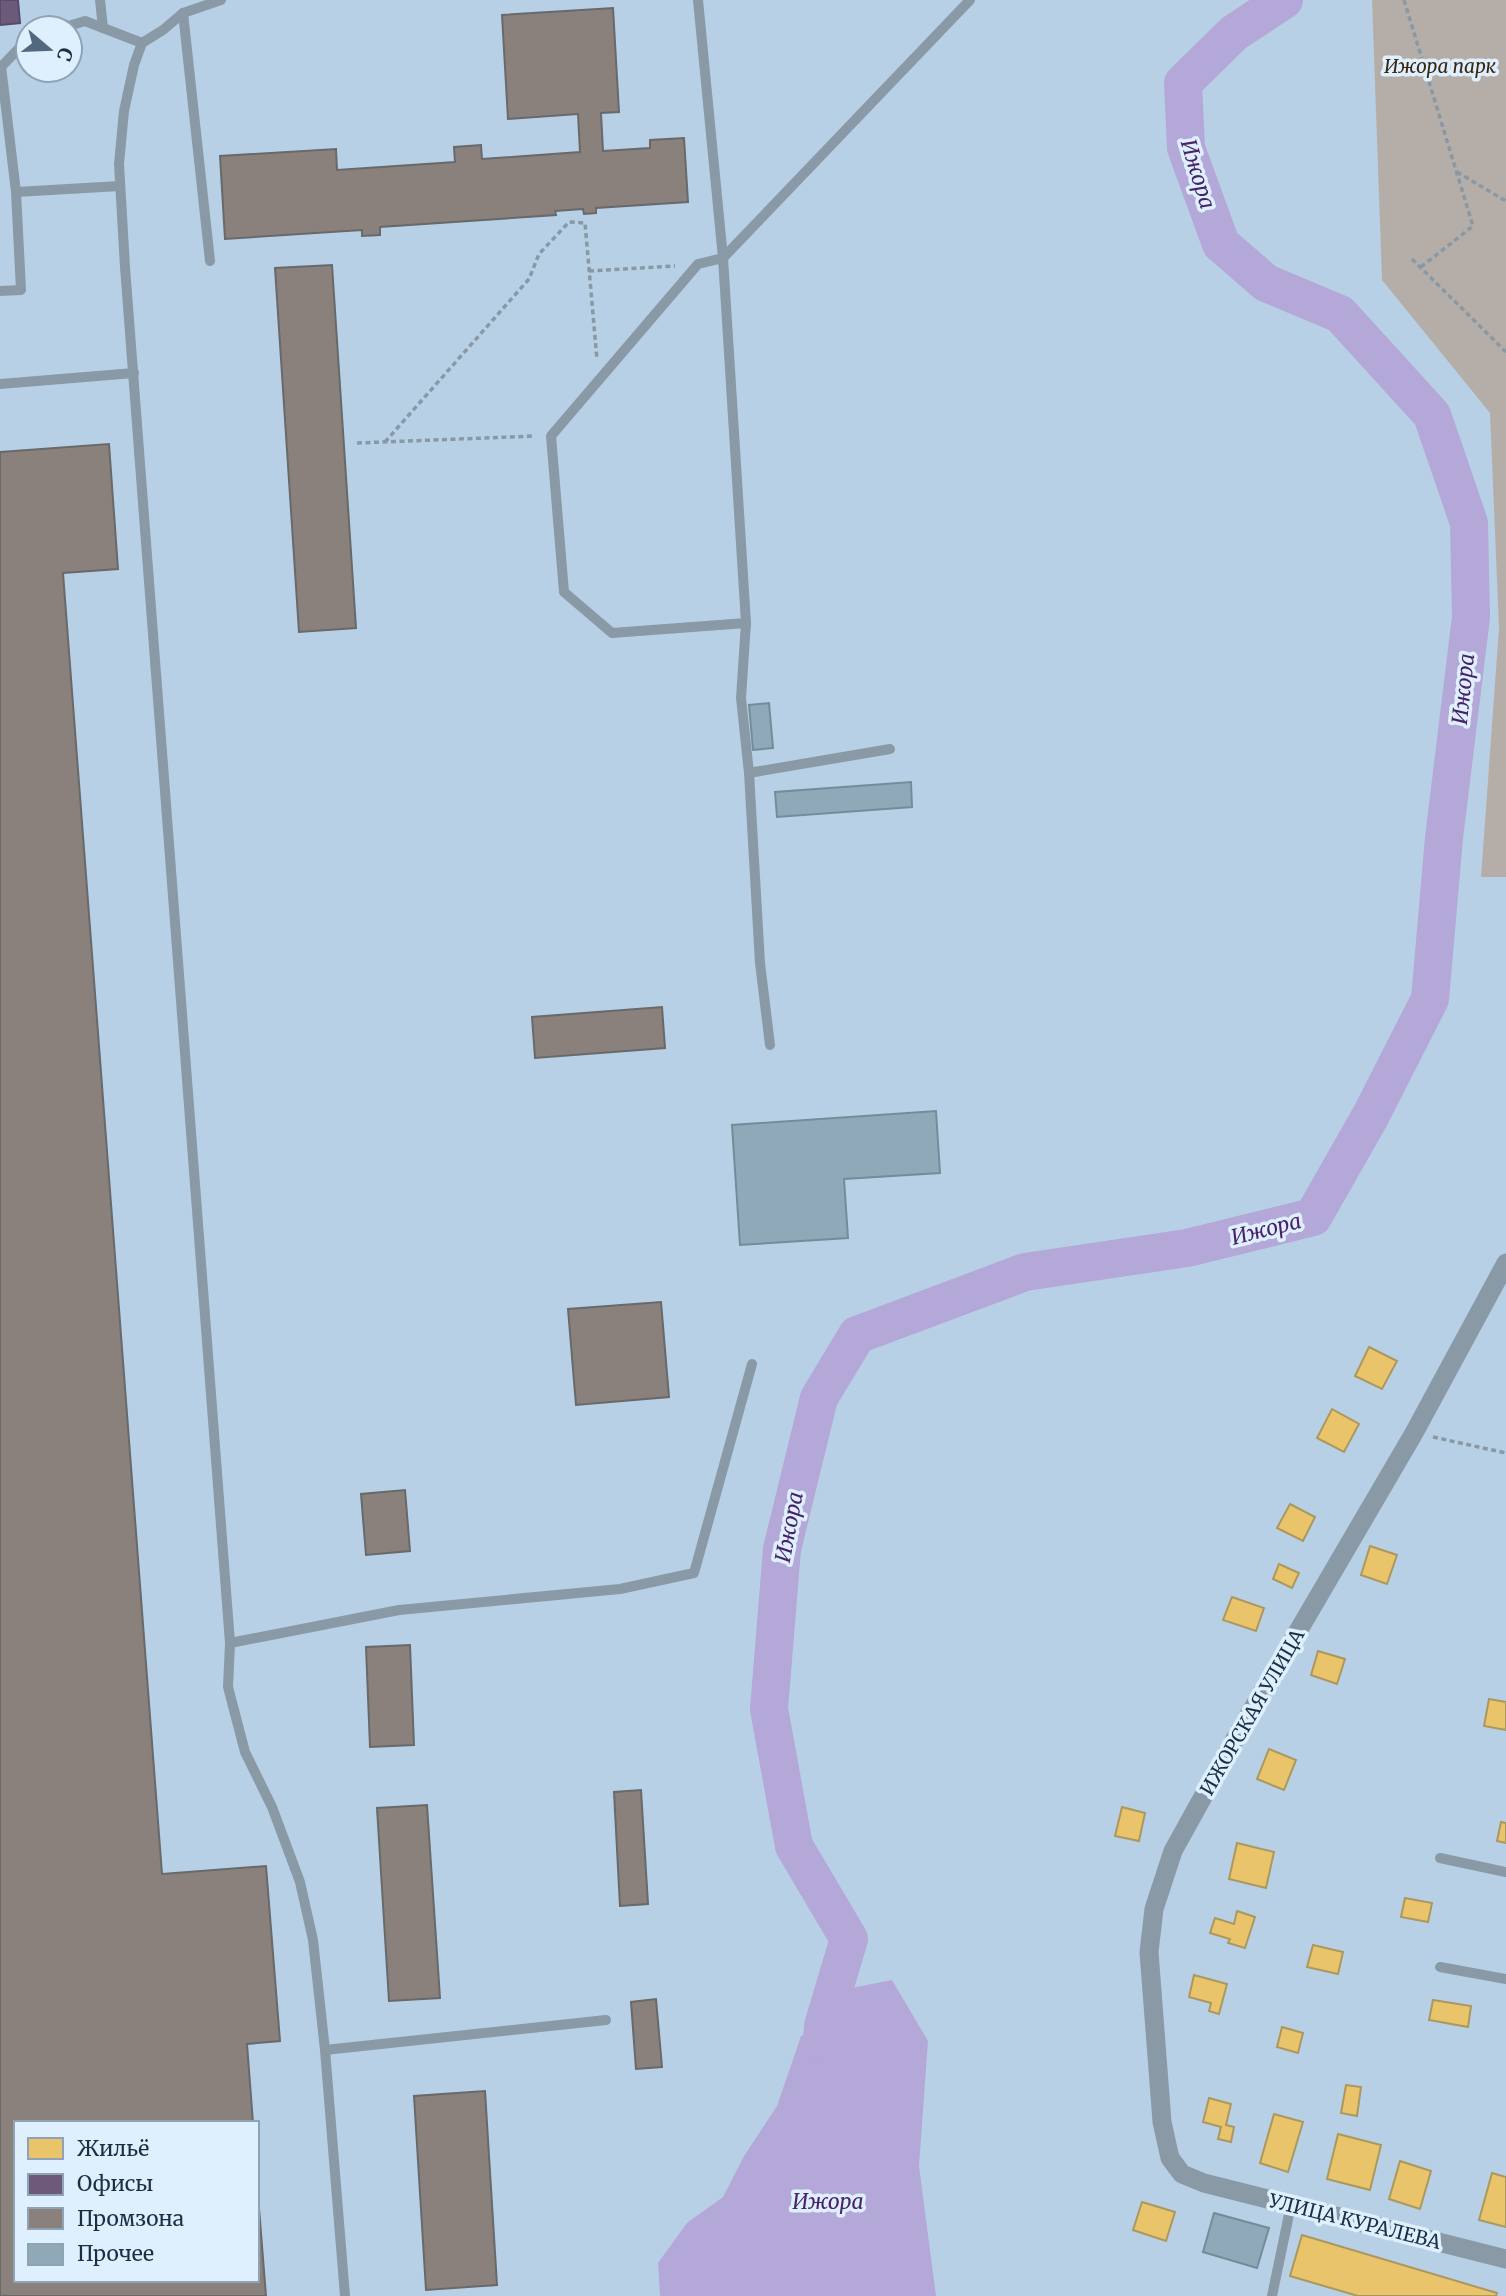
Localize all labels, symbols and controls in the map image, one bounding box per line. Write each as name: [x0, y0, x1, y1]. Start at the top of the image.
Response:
north arrow: [14, 14, 84, 84]
text: С: [52, 45, 78, 64]
park label: Ижора парк: [1384, 54, 1497, 78]
water label: Ижора: [1175, 136, 1221, 212]
water label: Ижора: [1446, 652, 1480, 726]
water label: Ижора: [1228, 1207, 1304, 1251]
water label: Ижора: [769, 1489, 809, 1565]
street label: ИЖОРСКАЯ УЛИЦА: [1195, 1624, 1310, 1799]
legend: [14, 2121, 259, 2282]
text: Жильё: [77, 2135, 149, 2162]
text: Офисы: [77, 2170, 153, 2197]
water label: Ижора: [792, 2188, 864, 2215]
street label: УЛИЦА КУРАЛЕВА: [1266, 2188, 1444, 2254]
text: Промзона: [77, 2205, 184, 2232]
text: Прочее: [77, 2240, 154, 2267]

